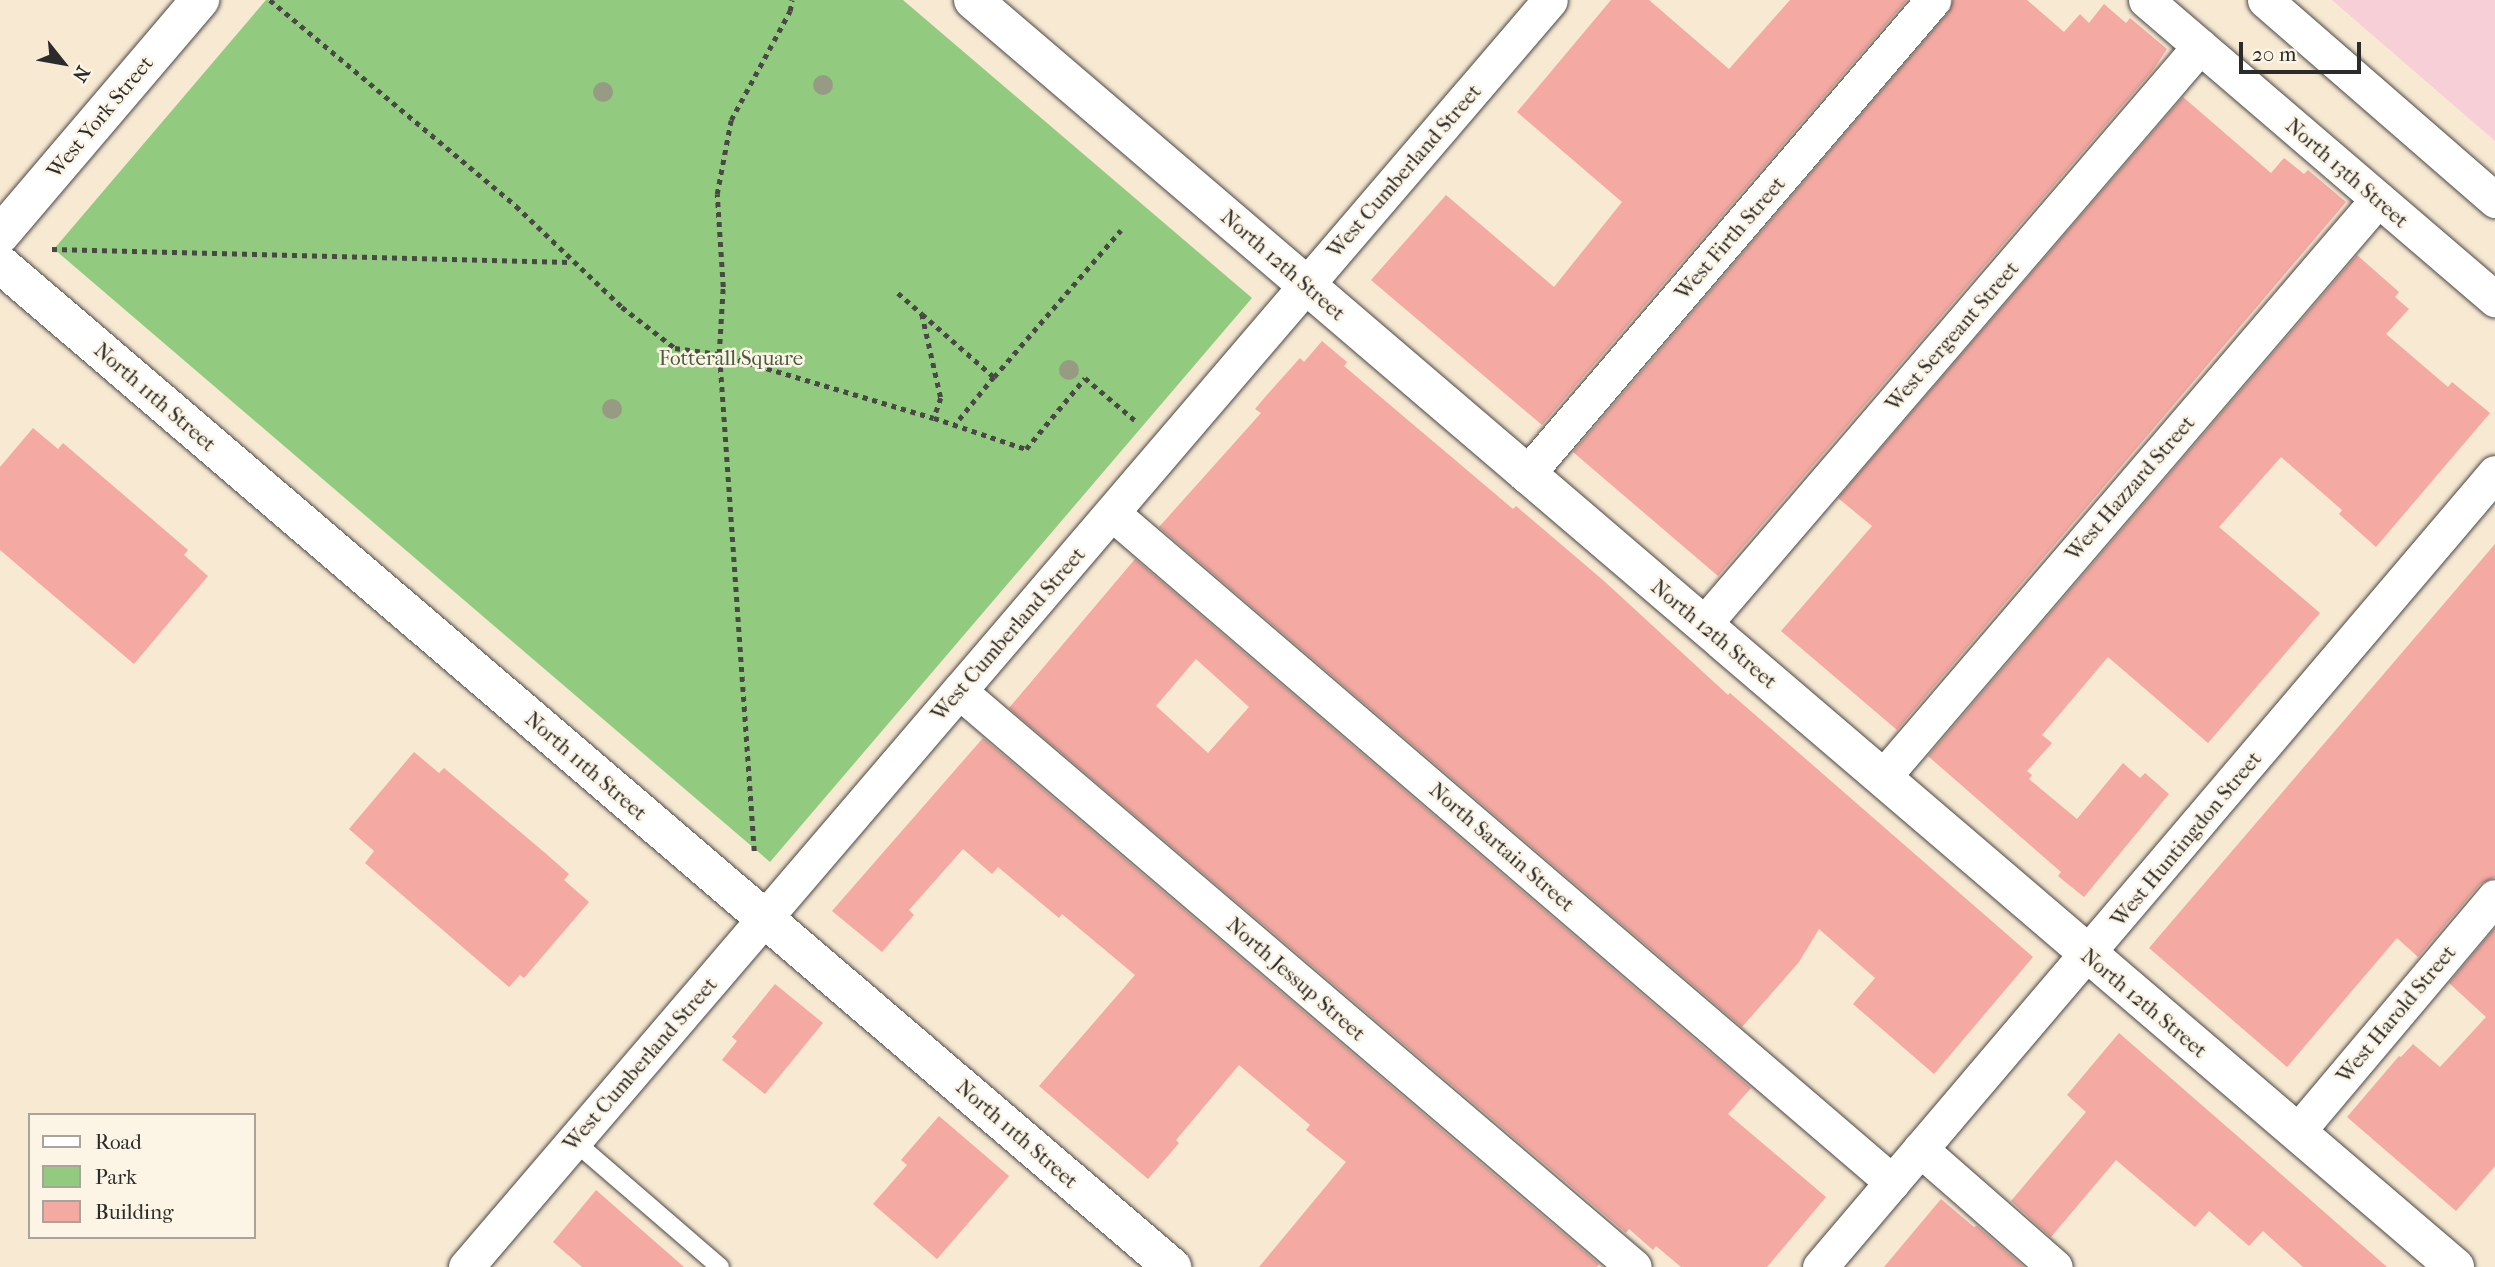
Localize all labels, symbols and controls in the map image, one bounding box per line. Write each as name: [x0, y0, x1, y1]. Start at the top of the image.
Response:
north arrow: [28, 28, 98, 98]
scale bar: [2243, 28, 2366, 72]
text: 20 m: [2252, 42, 2296, 66]
street label: West York Street: [42, 51, 158, 183]
text: N: [68, 62, 94, 86]
street label: West Cumberland Street: [1322, 79, 1486, 263]
street label: North 13th Street: [2281, 113, 2413, 233]
street label: West Firth Street: [1670, 171, 1790, 305]
street label: North 12th Street: [1216, 204, 1350, 326]
street label: West Sergeant Street: [1880, 256, 2024, 416]
street label: North 11th Street: [89, 337, 221, 457]
park label: Fotterall Square: [659, 345, 803, 371]
street label: West Hazzard Street: [2060, 410, 2200, 566]
street label: West Cumberland Street: [926, 542, 1090, 726]
street label: North 12th Street: [1646, 574, 1782, 694]
street label: North 11th Street: [520, 706, 652, 826]
street label: West Huntingdon Street: [2105, 746, 2267, 932]
street label: North Sartain Street: [1424, 777, 1580, 917]
street label: North Jessup Street: [1222, 912, 1370, 1046]
street label: West Harold Street: [2331, 940, 2461, 1088]
street label: North 12th Street: [2076, 943, 2212, 1063]
street label: West Cumberland Street: [558, 972, 722, 1156]
street label: North 11th Street: [951, 1074, 1083, 1194]
legend: [28, 1113, 256, 1239]
text: Road: [95, 1130, 142, 1154]
text: Park: [95, 1165, 137, 1189]
text: Building: [95, 1200, 173, 1224]

